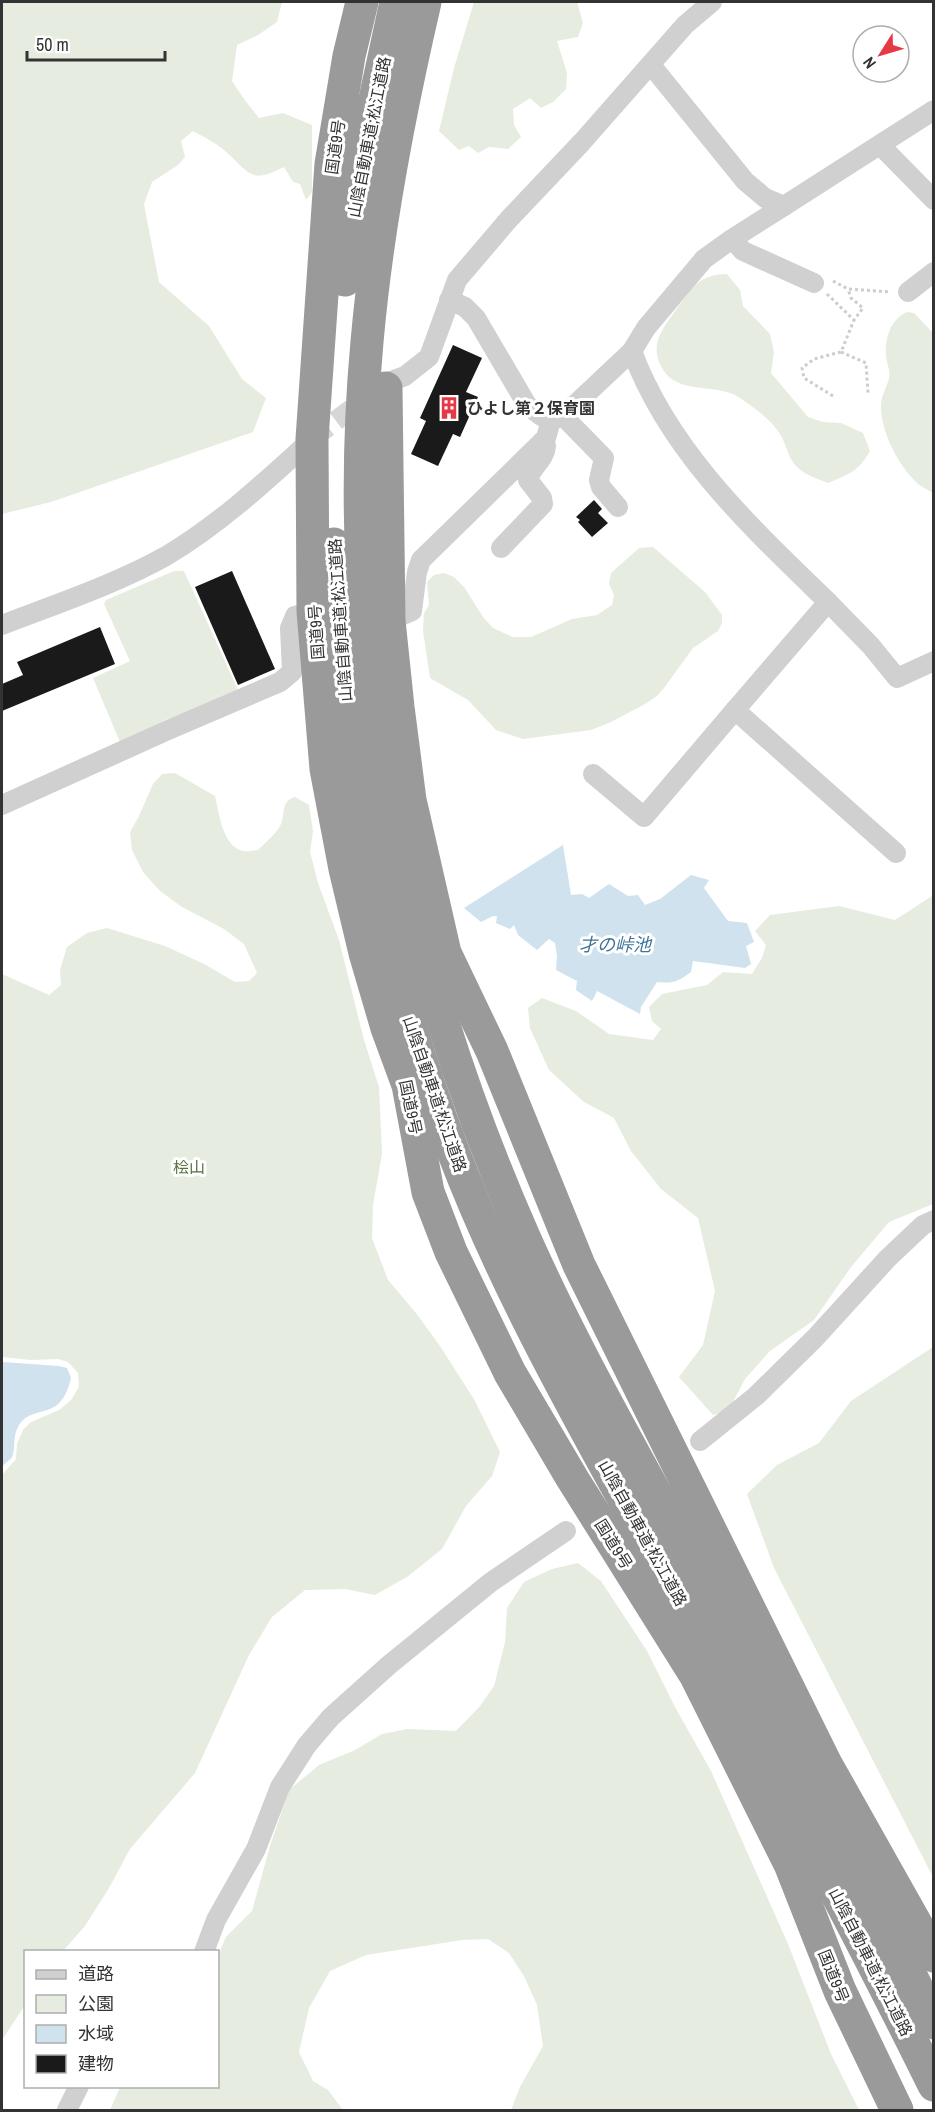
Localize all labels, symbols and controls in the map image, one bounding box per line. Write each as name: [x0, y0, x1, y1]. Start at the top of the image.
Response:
scale bar: [27, 24, 165, 62]
north arrow: [851, 24, 911, 84]
text: 50 m: [36, 32, 69, 57]
text: N: [857, 53, 881, 73]
street label: 山陰自動車道;松江道路: [343, 55, 395, 219]
street label: 国道9号: [320, 118, 350, 176]
building icon: ひよし第２保育園: [436, 395, 462, 421]
place label: ひよし第２保育園: [467, 397, 595, 419]
street label: 山陰自動車道;松江道路: [323, 538, 357, 702]
street label: 国道9号: [303, 604, 329, 660]
water label: 才の峠池: [579, 932, 653, 957]
street label: 山陰自動車道;松江道路: [398, 1013, 472, 1175]
street label: 国道9号: [394, 1078, 428, 1136]
park label: 桧山: [173, 1156, 205, 1178]
street label: 山陰自動車道;松江道路: [594, 1456, 692, 1610]
street label: 国道9号: [590, 1515, 638, 1573]
street label: 山陰自動車道;松江道路: [824, 1884, 918, 2040]
street label: 国道9号: [813, 1946, 855, 2006]
legend: [24, 1950, 219, 2088]
text: 道路: [78, 1961, 114, 1986]
text: 公園: [78, 1991, 114, 2016]
text: 水域: [78, 2021, 114, 2046]
text: 建物: [78, 2051, 114, 2076]

